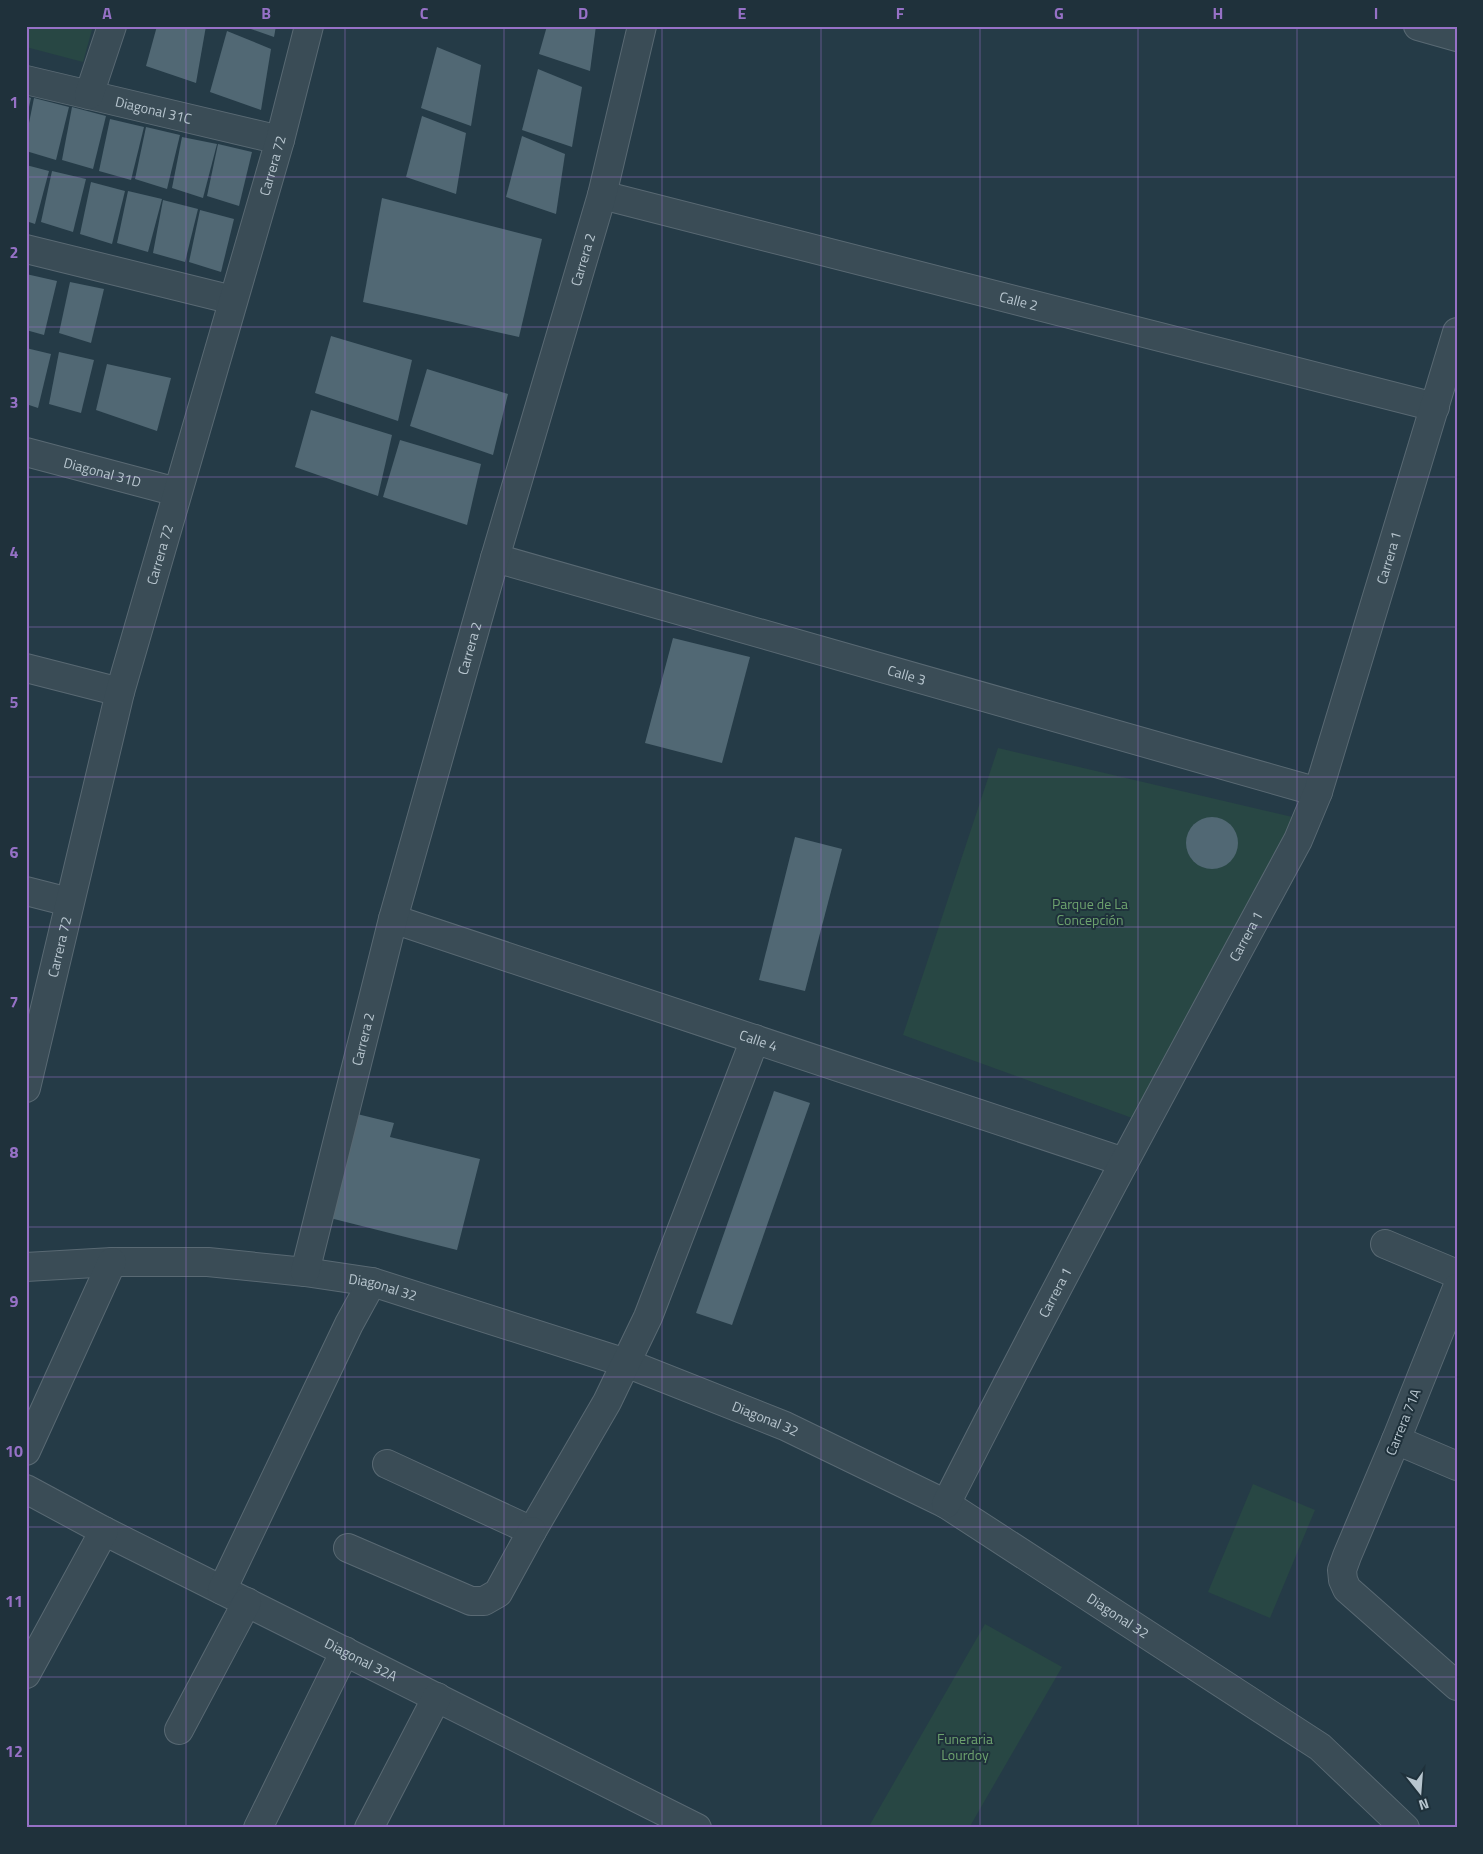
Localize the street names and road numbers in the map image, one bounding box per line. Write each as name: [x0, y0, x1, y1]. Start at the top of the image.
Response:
street label: Diagonal 31C: [113, 90, 194, 129]
street label: Carrera 72: [253, 133, 291, 198]
street label: Carrera 2: [565, 231, 600, 288]
street label: Calle 2: [997, 286, 1040, 316]
street label: Diagonal 31D: [61, 451, 144, 492]
street label: Carrera 72: [141, 522, 178, 587]
street label: Carrera 1: [1370, 529, 1406, 587]
street label: Carrera 2: [452, 619, 486, 677]
street label: Calle 3: [885, 659, 929, 690]
street label: Carrera 1: [1223, 907, 1268, 965]
street label: Carrera 72: [42, 914, 76, 979]
street label: Carrera 2: [346, 1010, 379, 1068]
street label: Calle 4: [737, 1024, 781, 1056]
street label: Carrera 1: [1033, 1263, 1077, 1321]
street label: Diagonal 32: [347, 1268, 420, 1306]
street label: Carrera 71A: [1380, 1385, 1426, 1458]
street label: Diagonal 32: [729, 1395, 803, 1441]
street label: Diagonal 32: [1083, 1587, 1153, 1643]
street label: Diagonal 32A: [321, 1632, 402, 1687]

